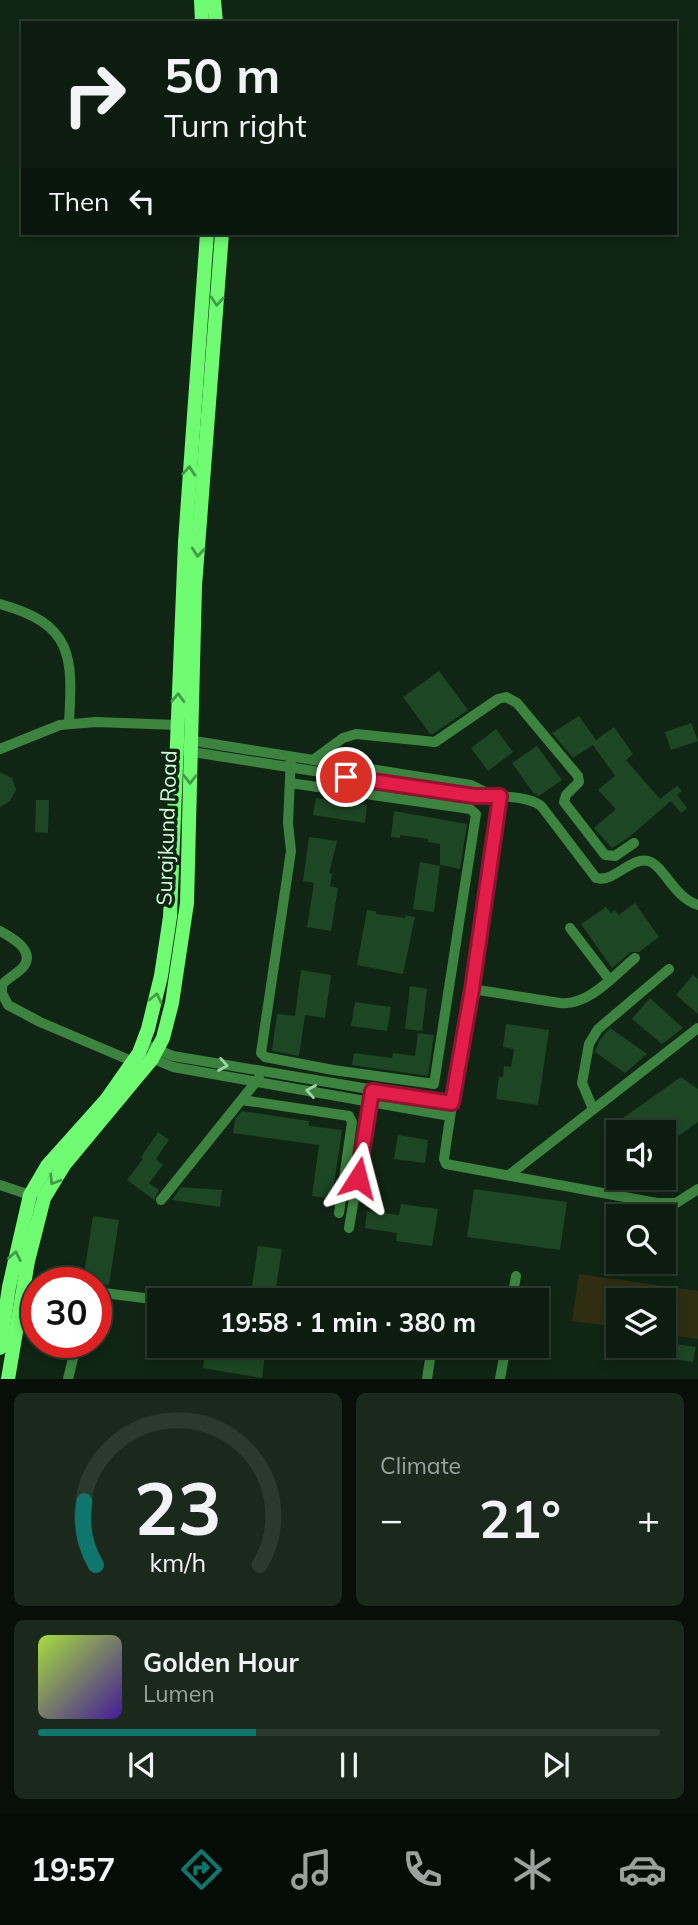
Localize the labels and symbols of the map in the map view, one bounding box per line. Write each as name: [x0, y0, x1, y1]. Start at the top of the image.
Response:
one-way arrow: [210, 296, 225, 307]
one-way arrow: [181, 465, 196, 476]
one-way arrow: [191, 547, 206, 558]
one-way arrow: [170, 692, 185, 703]
pin: [316, 747, 376, 807]
street label: Surajkund Road: [150, 750, 182, 906]
one-way arrow: [182, 775, 198, 785]
one-way arrow: [148, 992, 162, 1004]
one-way arrow: [217, 1057, 229, 1072]
one-way arrow: [305, 1084, 317, 1099]
position arrow: [321, 1141, 395, 1215]
one-way arrow: [49, 1172, 62, 1185]
one-way arrow: [7, 1250, 22, 1262]
speed limit sign: 30: [21, 1267, 112, 1358]

